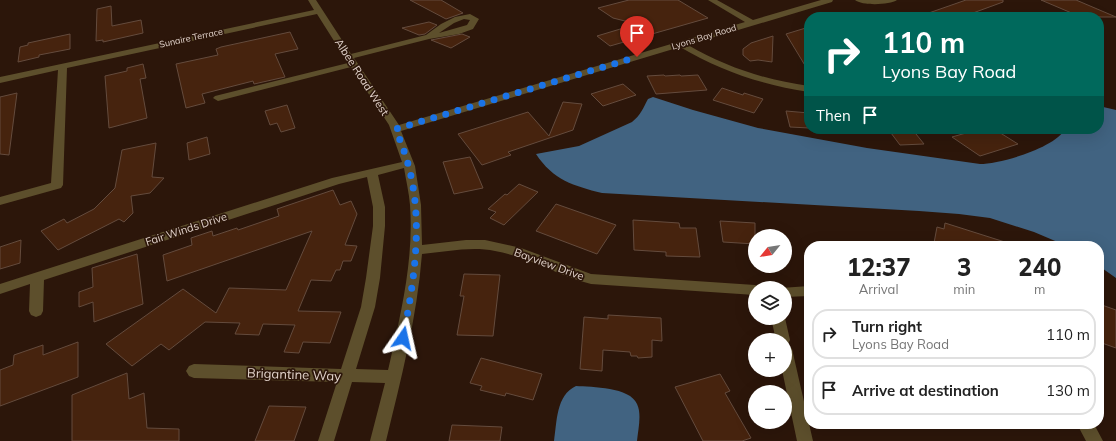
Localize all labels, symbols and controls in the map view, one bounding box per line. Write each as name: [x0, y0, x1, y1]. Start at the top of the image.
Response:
pin: [620, 16, 654, 57]
street label: Lyons Bay Road: [670, 21, 738, 53]
icon: arrive: [626, 22, 648, 44]
street label: Sunaire Terrace: [158, 25, 224, 50]
text: 110 m: [882, 25, 965, 60]
icon: right: [816, 28, 868, 80]
street label: Albee Road West: [332, 36, 392, 118]
text: Lyons Bay Road: [882, 60, 1016, 83]
icon: arrive: [859, 104, 881, 126]
text: Then: [816, 106, 851, 125]
street label: Fair Winds Drive: [143, 209, 229, 249]
north arrow: [748, 229, 792, 273]
map controls: [748, 229, 792, 429]
street label: Bayview Drive: [512, 245, 586, 283]
text: 12:37: [847, 252, 911, 282]
text: 3: [957, 252, 972, 282]
text: 240: [1018, 252, 1061, 282]
button: layers: [748, 281, 792, 325]
text: Arrival: [859, 281, 899, 297]
text: min: [953, 281, 975, 297]
text: m: [1034, 281, 1045, 297]
position arrow: [382, 317, 424, 359]
text: Turn right: [852, 317, 922, 336]
icon: right: [818, 323, 840, 345]
text: 110 m: [1046, 325, 1090, 344]
button: +: [748, 333, 792, 377]
text: Lyons Bay Road: [852, 336, 949, 352]
street label: Brigantine Way: [247, 364, 341, 384]
icon: arrive: [818, 379, 840, 401]
text: Arrive at destination: [852, 381, 999, 400]
text: 130 m: [1046, 381, 1090, 400]
button: −: [748, 385, 792, 429]

